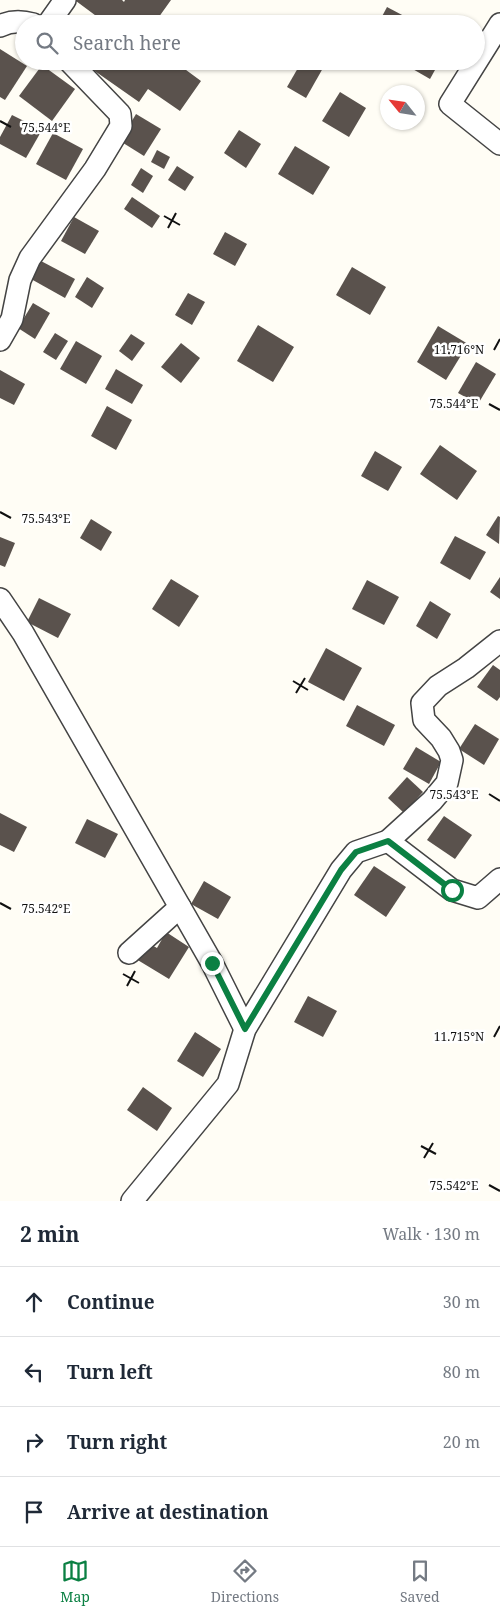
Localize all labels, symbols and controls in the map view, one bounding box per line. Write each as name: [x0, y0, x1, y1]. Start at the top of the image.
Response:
search box: [15, 15, 485, 70]
icon: search: [33, 29, 61, 57]
text: Search here: [73, 30, 181, 56]
north arrow: [380, 85, 425, 130]
text: 75.544°E: [22, 119, 70, 136]
text: 11.716°N: [434, 341, 484, 358]
text: 75.544°E: [430, 395, 478, 412]
text: 75.543°E: [22, 510, 70, 527]
text: 75.543°E: [430, 786, 478, 803]
route start: [441, 879, 464, 902]
text: 75.542°E: [22, 900, 70, 917]
route end: [201, 952, 224, 975]
text: 11.715°N: [434, 1028, 484, 1045]
text: 75.542°E: [430, 1177, 478, 1194]
text: 2 min: [20, 1220, 79, 1248]
text: Walk · 130 m: [383, 1223, 480, 1245]
icon: ahead: [20, 1288, 48, 1316]
text: Continue: [67, 1289, 155, 1315]
text: 30 m: [443, 1291, 480, 1313]
icon: left: [20, 1358, 48, 1386]
text: Turn left: [67, 1359, 153, 1385]
text: 80 m: [443, 1361, 480, 1383]
icon: right: [20, 1428, 48, 1456]
text: Turn right: [67, 1429, 167, 1455]
text: 20 m: [443, 1431, 480, 1453]
icon: arrive: [20, 1498, 48, 1526]
text: Arrive at destination: [67, 1499, 269, 1525]
tab: Map: [60, 1557, 90, 1606]
tab: Directions: [211, 1557, 279, 1606]
tab: Saved: [400, 1557, 440, 1606]

